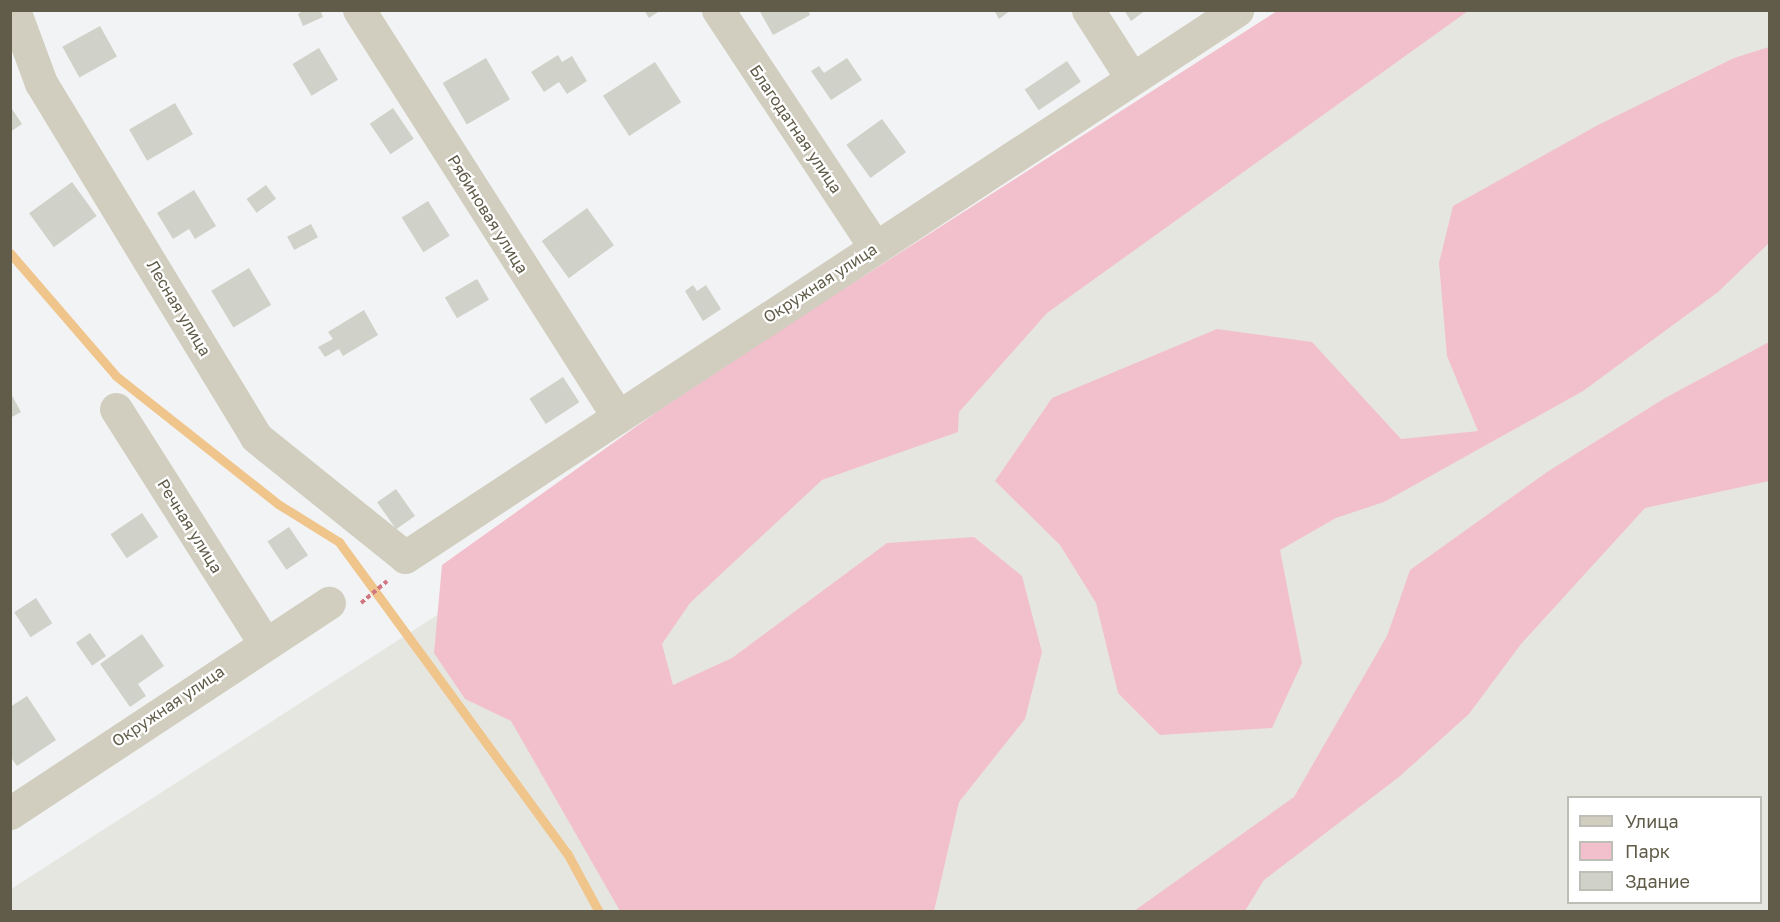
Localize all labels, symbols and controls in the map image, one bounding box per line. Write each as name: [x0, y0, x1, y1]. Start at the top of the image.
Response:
street label: Благодатная улица: [746, 61, 846, 197]
street label: Рябиновая улица: [444, 151, 532, 277]
street label: Окружная улица: [760, 239, 880, 327]
street label: Лесная улица: [143, 257, 215, 359]
street label: Речная улица: [153, 475, 227, 577]
street label: Окружная улица: [108, 661, 228, 751]
legend: [1567, 796, 1762, 904]
text: Улица: [1625, 810, 1679, 832]
text: Парк: [1625, 840, 1670, 862]
text: Здание: [1625, 870, 1690, 892]

